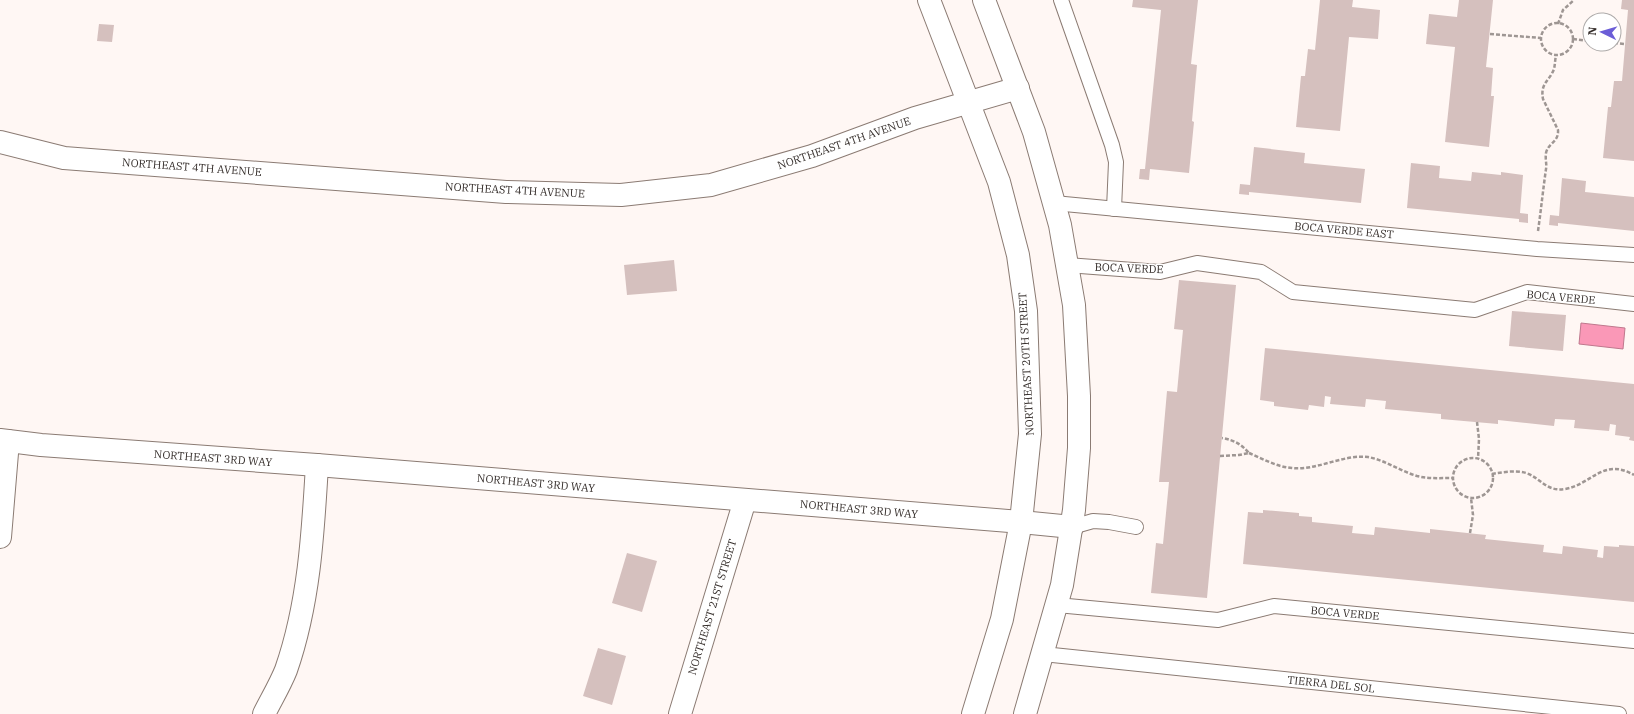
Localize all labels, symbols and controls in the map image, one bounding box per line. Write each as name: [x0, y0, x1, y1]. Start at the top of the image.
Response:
north arrow: [1582, 12, 1622, 52]
text: N: [1585, 26, 1599, 36]
street label: NORTHEAST 4TH AVENUE: [776, 114, 912, 172]
street label: NORTHEAST 4TH AVENUE: [122, 155, 262, 179]
street label: NORTHEAST 4TH AVENUE: [445, 179, 585, 201]
street label: BOCA VERDE EAST: [1294, 219, 1394, 241]
street label: BOCA VERDE: [1094, 260, 1164, 276]
street label: BOCA VERDE: [1526, 287, 1596, 307]
street label: NORTHEAST 20TH STREET: [1015, 292, 1037, 436]
street label: NORTHEAST 3RD WAY: [153, 447, 273, 469]
street label: NORTHEAST 3RD WAY: [476, 471, 596, 495]
street label: NORTHEAST 3RD WAY: [799, 497, 919, 521]
street label: NORTHEAST 21ST STREET: [685, 537, 739, 677]
street label: BOCA VERDE: [1310, 603, 1380, 623]
street label: TIERRA DEL SOL: [1287, 672, 1375, 696]

